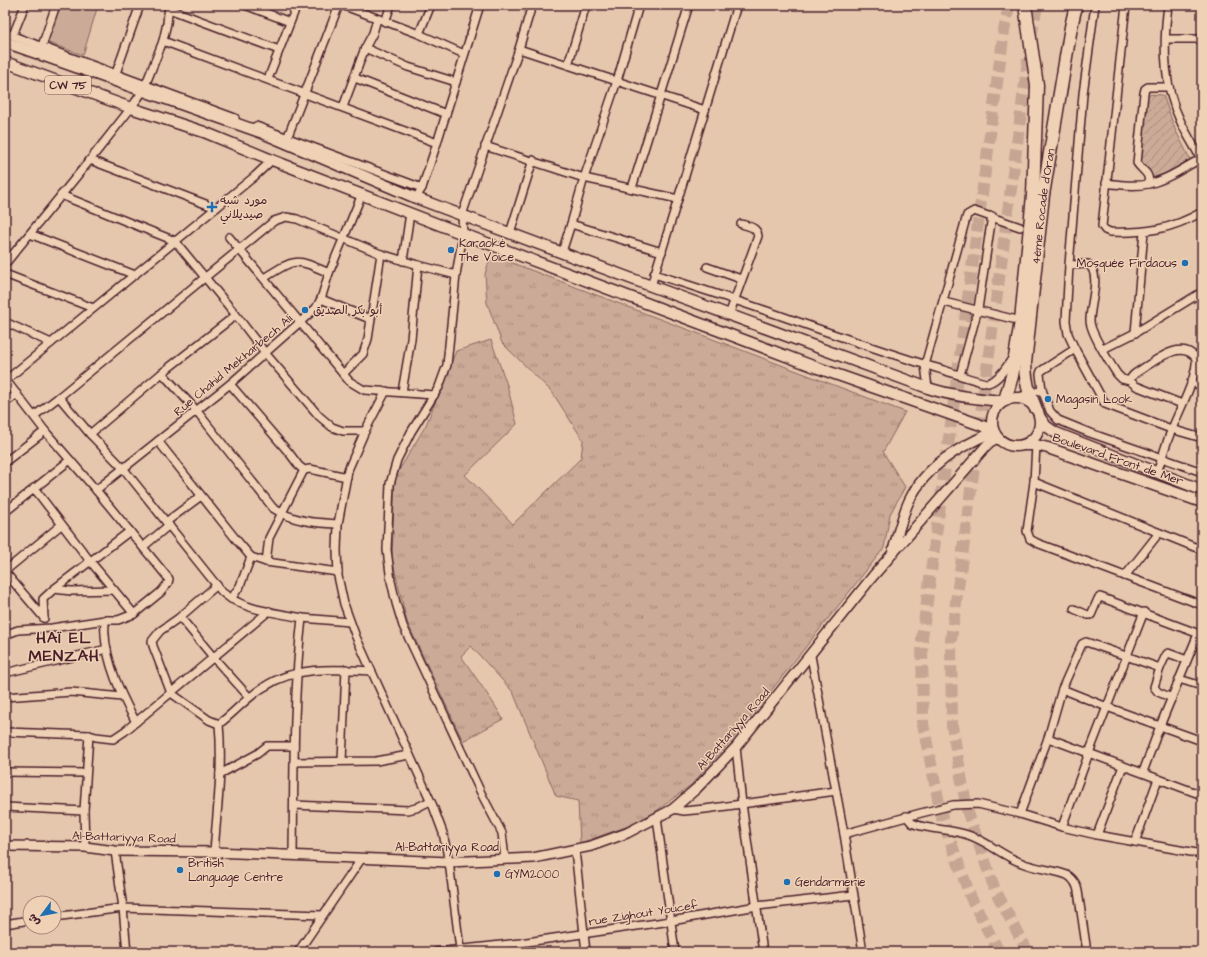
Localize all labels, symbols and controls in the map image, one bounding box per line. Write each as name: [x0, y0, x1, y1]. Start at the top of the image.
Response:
road number: CW 75: [45, 76, 91, 94]
street label: 4ème Rocade d'Oran: [1028, 147, 1060, 265]
place label: مورد شبه صيديلاني: [220, 192, 267, 225]
marker: مورد شبه صيديلاني: [207, 202, 217, 212]
place label: Karaoké The Voice: [459, 235, 514, 266]
marker: Karaoké The Voice: [446, 245, 456, 255]
place label: Mosquée Firdaous: [1076, 255, 1177, 272]
marker: Mosquée Firdaous: [1180, 258, 1190, 268]
place label: أبو بكر الصديق: [313, 302, 382, 319]
marker: أبو بكر الصديق: [300, 305, 310, 315]
street label: Rue Chahid Mekharbech Ali: [170, 310, 297, 420]
place label: Magasin Look: [1056, 391, 1133, 409]
marker: Magasin Look: [1043, 394, 1053, 404]
street label: Boulevard Front de Mer: [1050, 429, 1186, 490]
district label: HAÏ EL MENZAH: [28, 627, 100, 667]
street label: Al-Battariyya Road: [693, 685, 775, 775]
street label: Al-Battariyya Road: [72, 827, 176, 849]
street label: Al-Battariyya Road: [395, 839, 499, 857]
place label: British Language Centre: [188, 855, 284, 887]
marker: British Language Centre: [175, 865, 185, 875]
place label: GYM2000: [505, 866, 560, 883]
marker: GYM2000: [492, 869, 502, 879]
place label: Gendarmerie: [795, 874, 866, 891]
marker: Gendarmerie: [782, 877, 792, 887]
north arrow: [22, 895, 62, 935]
street label: rue Zighout Youcef: [587, 896, 700, 932]
text: ش: [24, 911, 44, 929]

